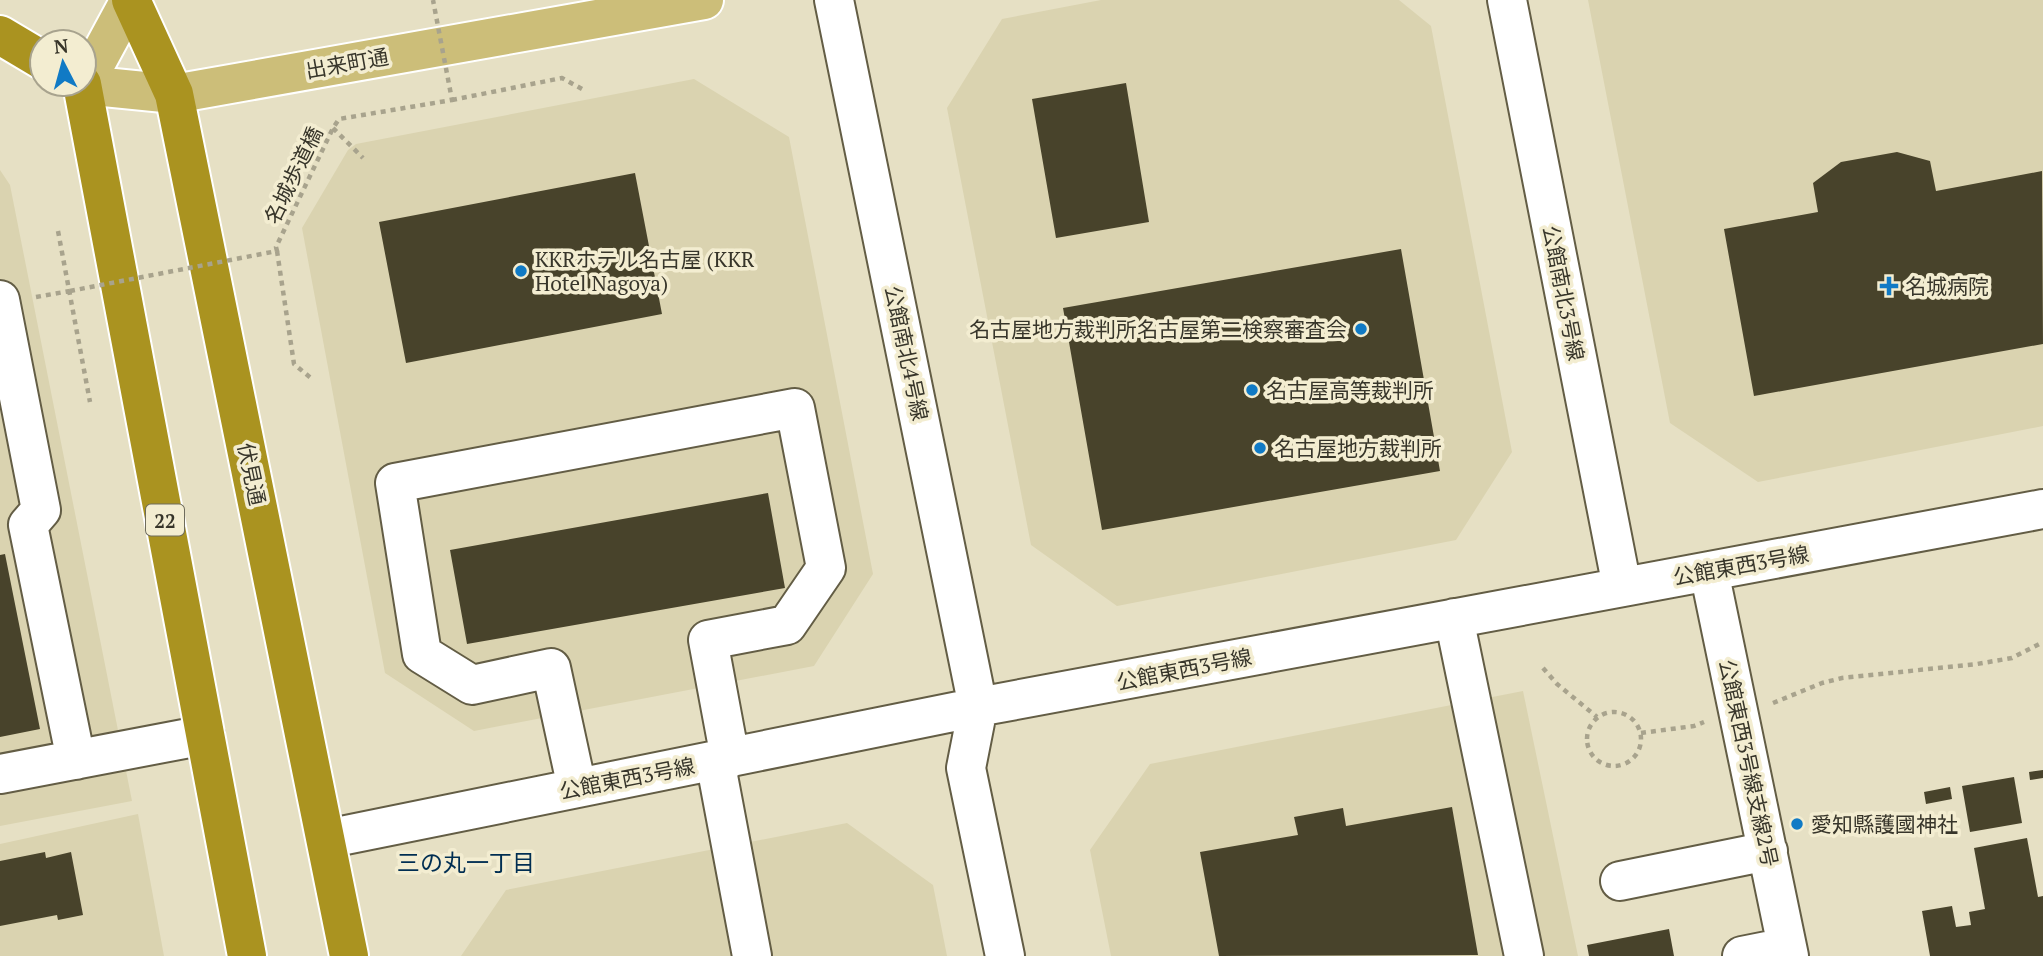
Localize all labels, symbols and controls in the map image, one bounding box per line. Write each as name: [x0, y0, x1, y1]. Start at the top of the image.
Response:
north arrow: [28, 28, 98, 98]
text: N: [53, 32, 70, 59]
street label: 出来町通: [303, 42, 391, 84]
street label: 名城歩道橋: [257, 122, 329, 228]
street label: 公館南北3号線: [1537, 223, 1591, 363]
place label: KKRホテル名古屋 (KKR Hotel Nagoya): [535, 245, 755, 297]
marker: KKRホテル名古屋 (KKR Hotel Nagoya): [513, 263, 529, 279]
place label: 名城病院: [1905, 272, 1989, 300]
marker: 名城病院: [1879, 276, 1899, 296]
street label: 公館南北4号線: [879, 283, 935, 423]
place label: 名古屋地方裁判所名古屋第二検察審査会: [969, 315, 1347, 343]
marker: 名古屋地方裁判所名古屋第二検察審査会: [1353, 321, 1369, 337]
place label: 名古屋高等裁判所: [1266, 376, 1434, 404]
marker: 名古屋高等裁判所: [1244, 382, 1260, 398]
place label: 名古屋地方裁判所: [1274, 434, 1442, 462]
street label: 伏見通: [232, 440, 272, 508]
marker: 名古屋地方裁判所: [1252, 440, 1268, 456]
road number: 22: [146, 505, 184, 536]
street label: 公館東西3号線: [1671, 539, 1811, 591]
street label: 公館東西3号線: [1114, 642, 1254, 696]
street label: 公館東西3号線支線2号: [1713, 657, 1785, 869]
street label: 公館東西3号線: [557, 751, 697, 805]
place label: 愛知縣護國神社: [1811, 810, 1958, 838]
marker: 愛知縣護國神社: [1789, 816, 1805, 832]
district label: 三の丸一丁目: [397, 847, 535, 878]

